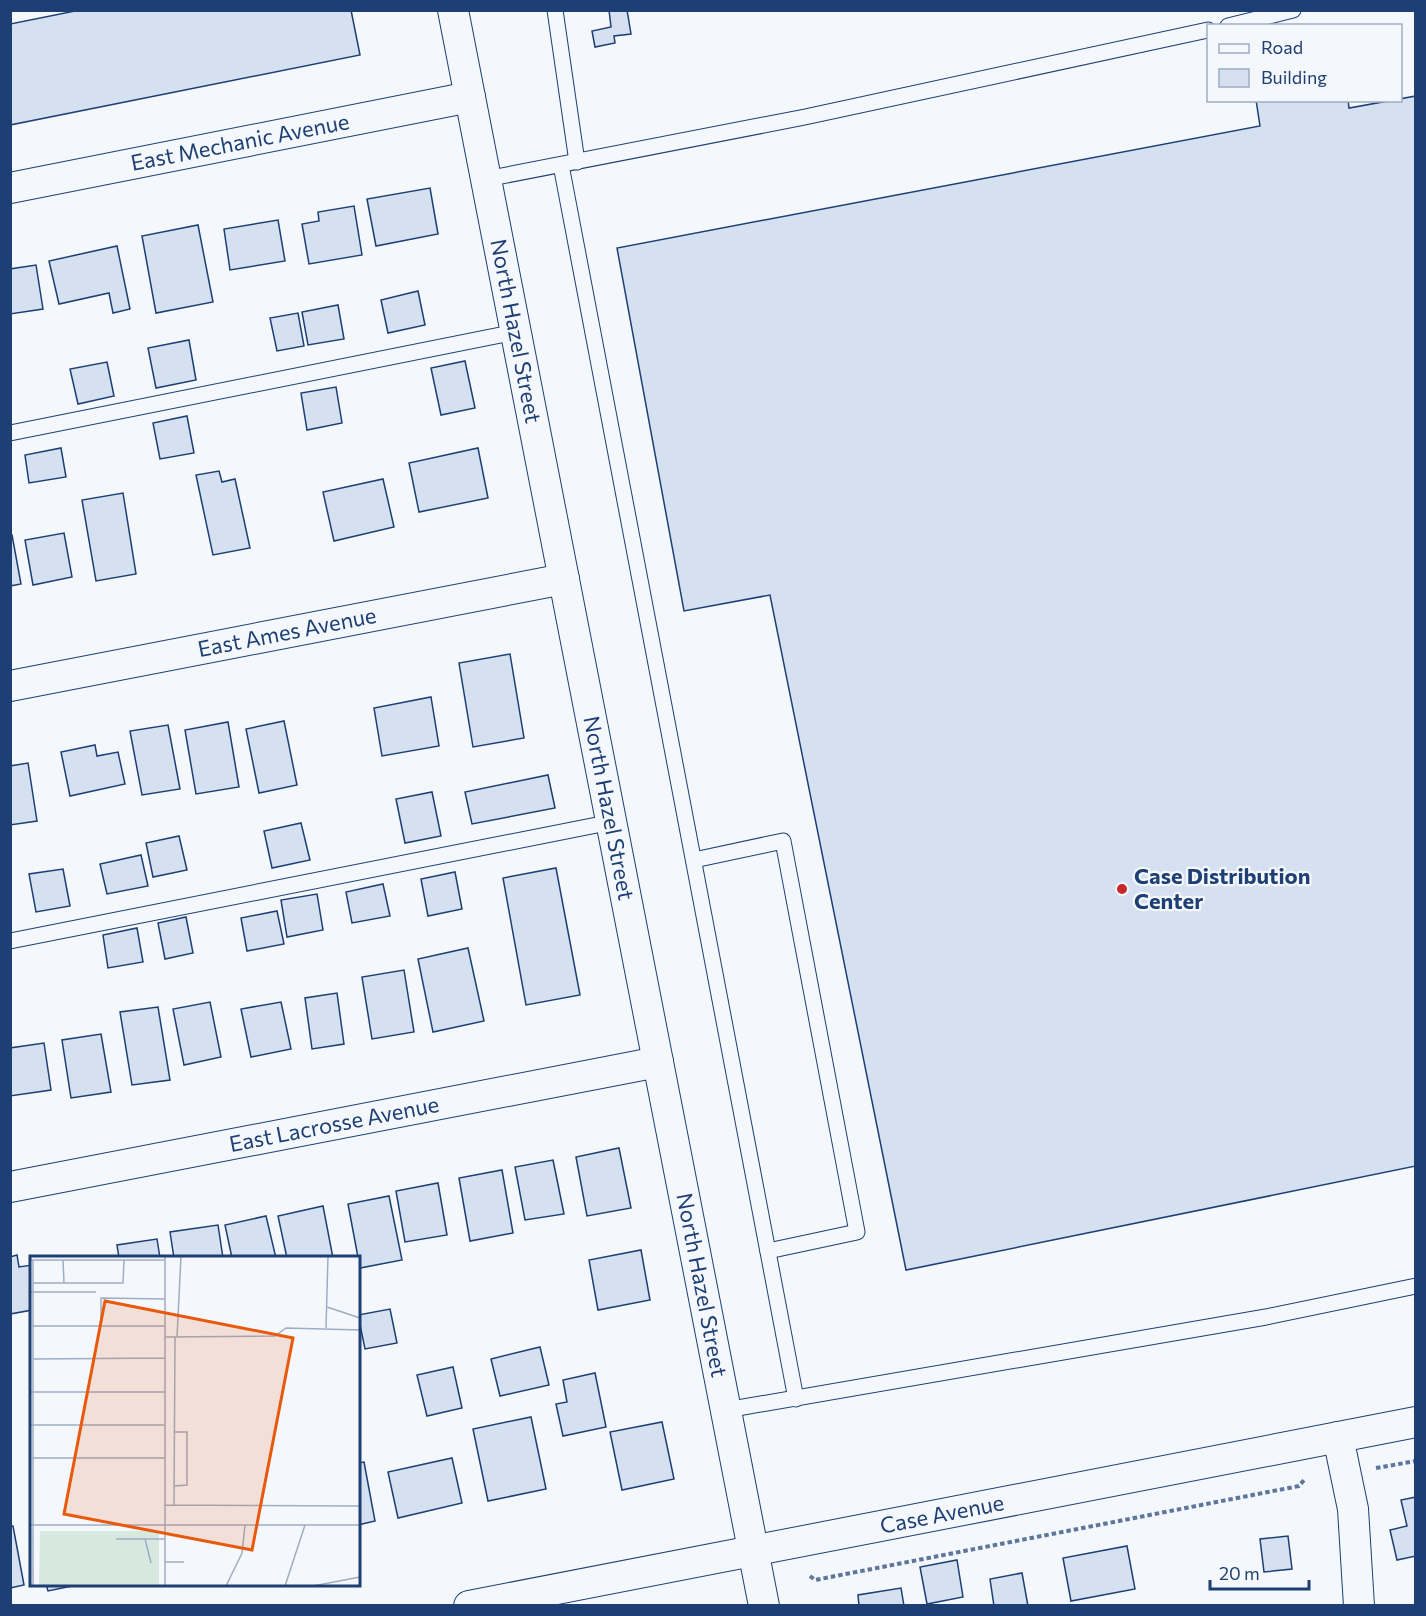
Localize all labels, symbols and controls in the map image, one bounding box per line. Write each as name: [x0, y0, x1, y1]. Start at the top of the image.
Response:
legend: [1207, 24, 1402, 102]
text: Road: [1261, 36, 1303, 58]
text: Building: [1261, 66, 1327, 88]
street label: East Mechanic Avenue: [128, 107, 351, 176]
street label: North Hazel Street: [485, 237, 548, 425]
street label: East Ames Avenue: [195, 601, 378, 662]
street label: North Hazel Street: [578, 714, 641, 902]
place label: Case Distribution Center: [1134, 862, 1310, 914]
marker: Case Distribution Center: [1115, 882, 1129, 896]
street label: East Lacrosse Avenue: [227, 1090, 441, 1157]
street label: North Hazel Street: [671, 1191, 734, 1379]
inset map: [30, 1256, 360, 1586]
street label: Case Avenue: [878, 1488, 1006, 1539]
scale bar: [1210, 1553, 1309, 1591]
text: 20 m: [1219, 1562, 1260, 1584]

